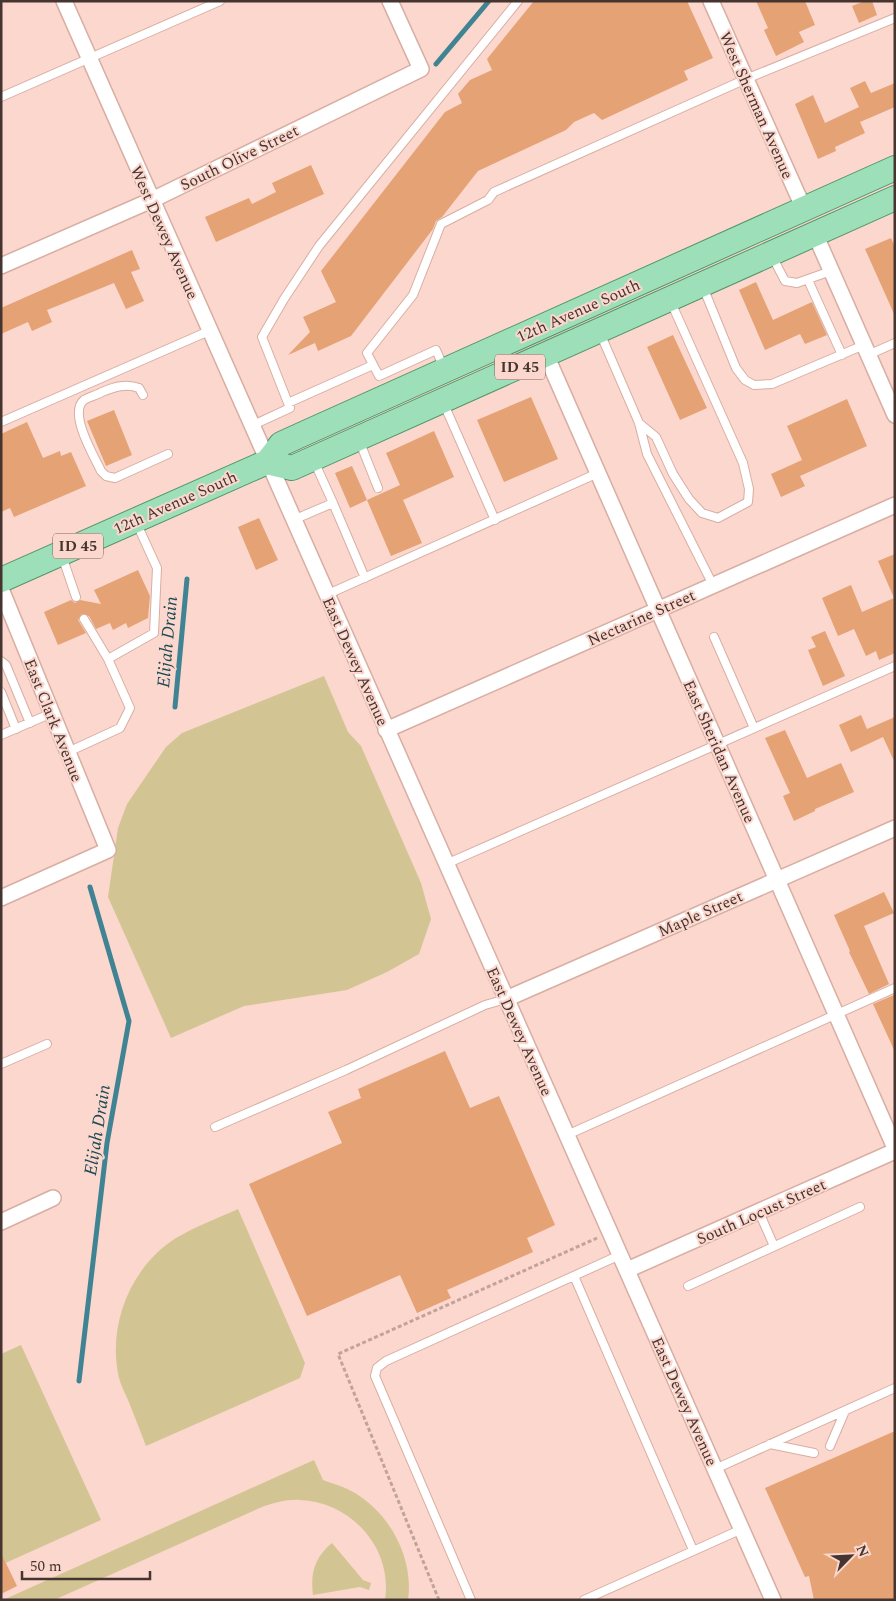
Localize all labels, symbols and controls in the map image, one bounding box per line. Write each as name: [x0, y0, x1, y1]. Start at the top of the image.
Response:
street label: West Sherman Avenue: [713, 28, 799, 183]
street label: South Olive Street: [176, 119, 303, 197]
street label: West Dewey Avenue: [124, 162, 204, 303]
street label: 12th Avenue South: [513, 273, 644, 349]
road number: ID 45: [495, 354, 545, 380]
street label: 12th Avenue South: [110, 465, 241, 541]
road number: ID 45: [53, 534, 103, 558]
street label: Nectarine Street: [583, 583, 700, 652]
street label: East Dewey Avenue: [316, 593, 394, 730]
water label: Elijah Drain: [150, 595, 185, 689]
street label: East Clark Avenue: [17, 655, 89, 786]
street label: East Sheridan Avenue: [677, 676, 761, 827]
street label: Maple Street: [654, 884, 747, 943]
street label: East Dewey Avenue: [480, 963, 558, 1100]
water label: Elijah Drain: [77, 1082, 118, 1178]
street label: South Locust Street: [693, 1172, 830, 1251]
street label: East Dewey Avenue: [645, 1333, 723, 1470]
north arrow: [826, 1531, 876, 1581]
text: N: [851, 1541, 874, 1560]
scale bar: [22, 1548, 150, 1580]
text: 50 m: [30, 1555, 62, 1578]

